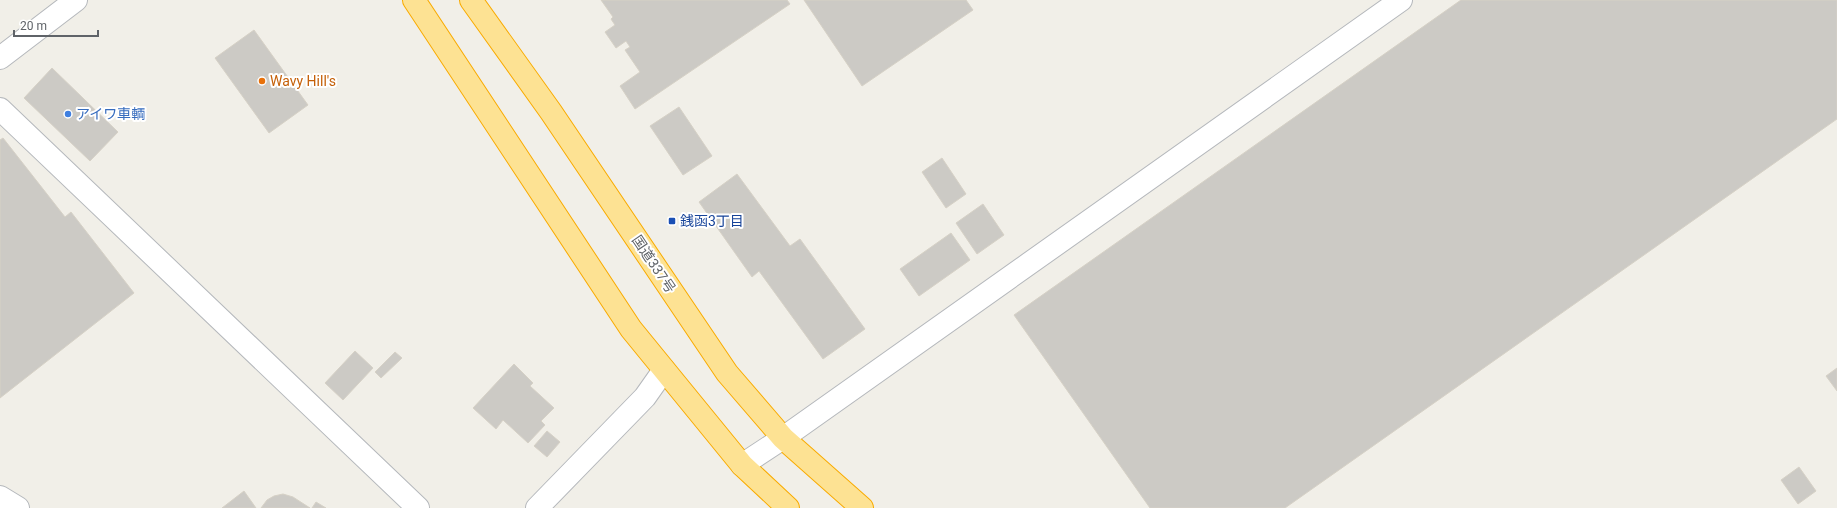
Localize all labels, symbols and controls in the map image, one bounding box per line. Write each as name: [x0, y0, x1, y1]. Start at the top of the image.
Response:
scale bar: [14, 12, 98, 38]
text: 20 m: [20, 19, 47, 33]
place label: Wavy Hill's: [270, 73, 336, 89]
marker: Wavy Hill's: [257, 76, 267, 86]
place label: アイワ車輌: [76, 106, 145, 122]
marker: アイワ車輌: [63, 109, 73, 119]
place label: 銭函3丁目: [680, 213, 744, 229]
marker: 銭函3丁目: [667, 216, 677, 226]
street label: 国道337号: [629, 232, 679, 296]

